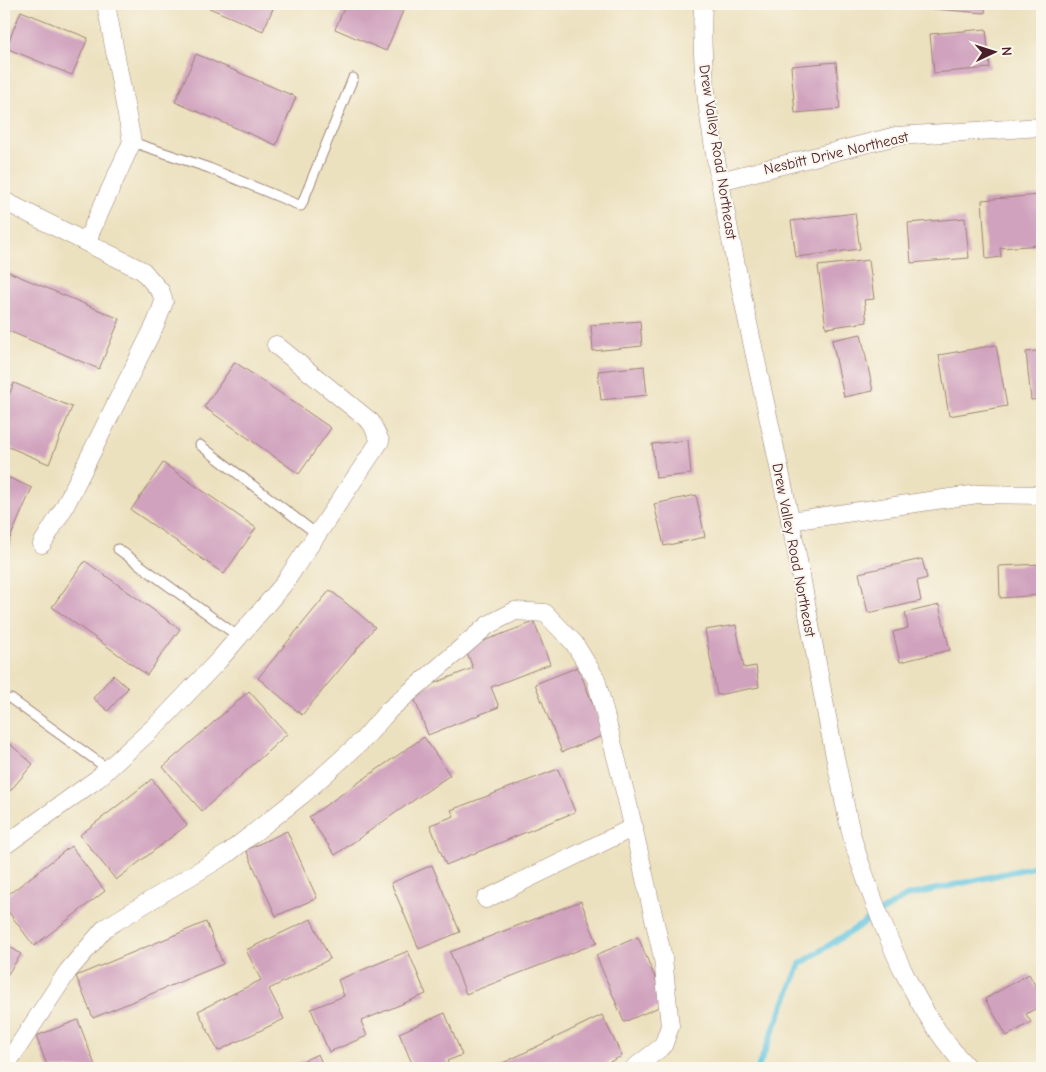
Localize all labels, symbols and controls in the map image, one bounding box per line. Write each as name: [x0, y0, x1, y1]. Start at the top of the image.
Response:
north arrow: [968, 28, 1018, 78]
text: N: [998, 46, 1015, 56]
street label: Drew Valley Road Northeast: [695, 63, 741, 241]
street label: Nesbitt Drive Northeast: [762, 127, 911, 178]
street label: Drew Valley Road Northeast: [768, 462, 820, 639]

